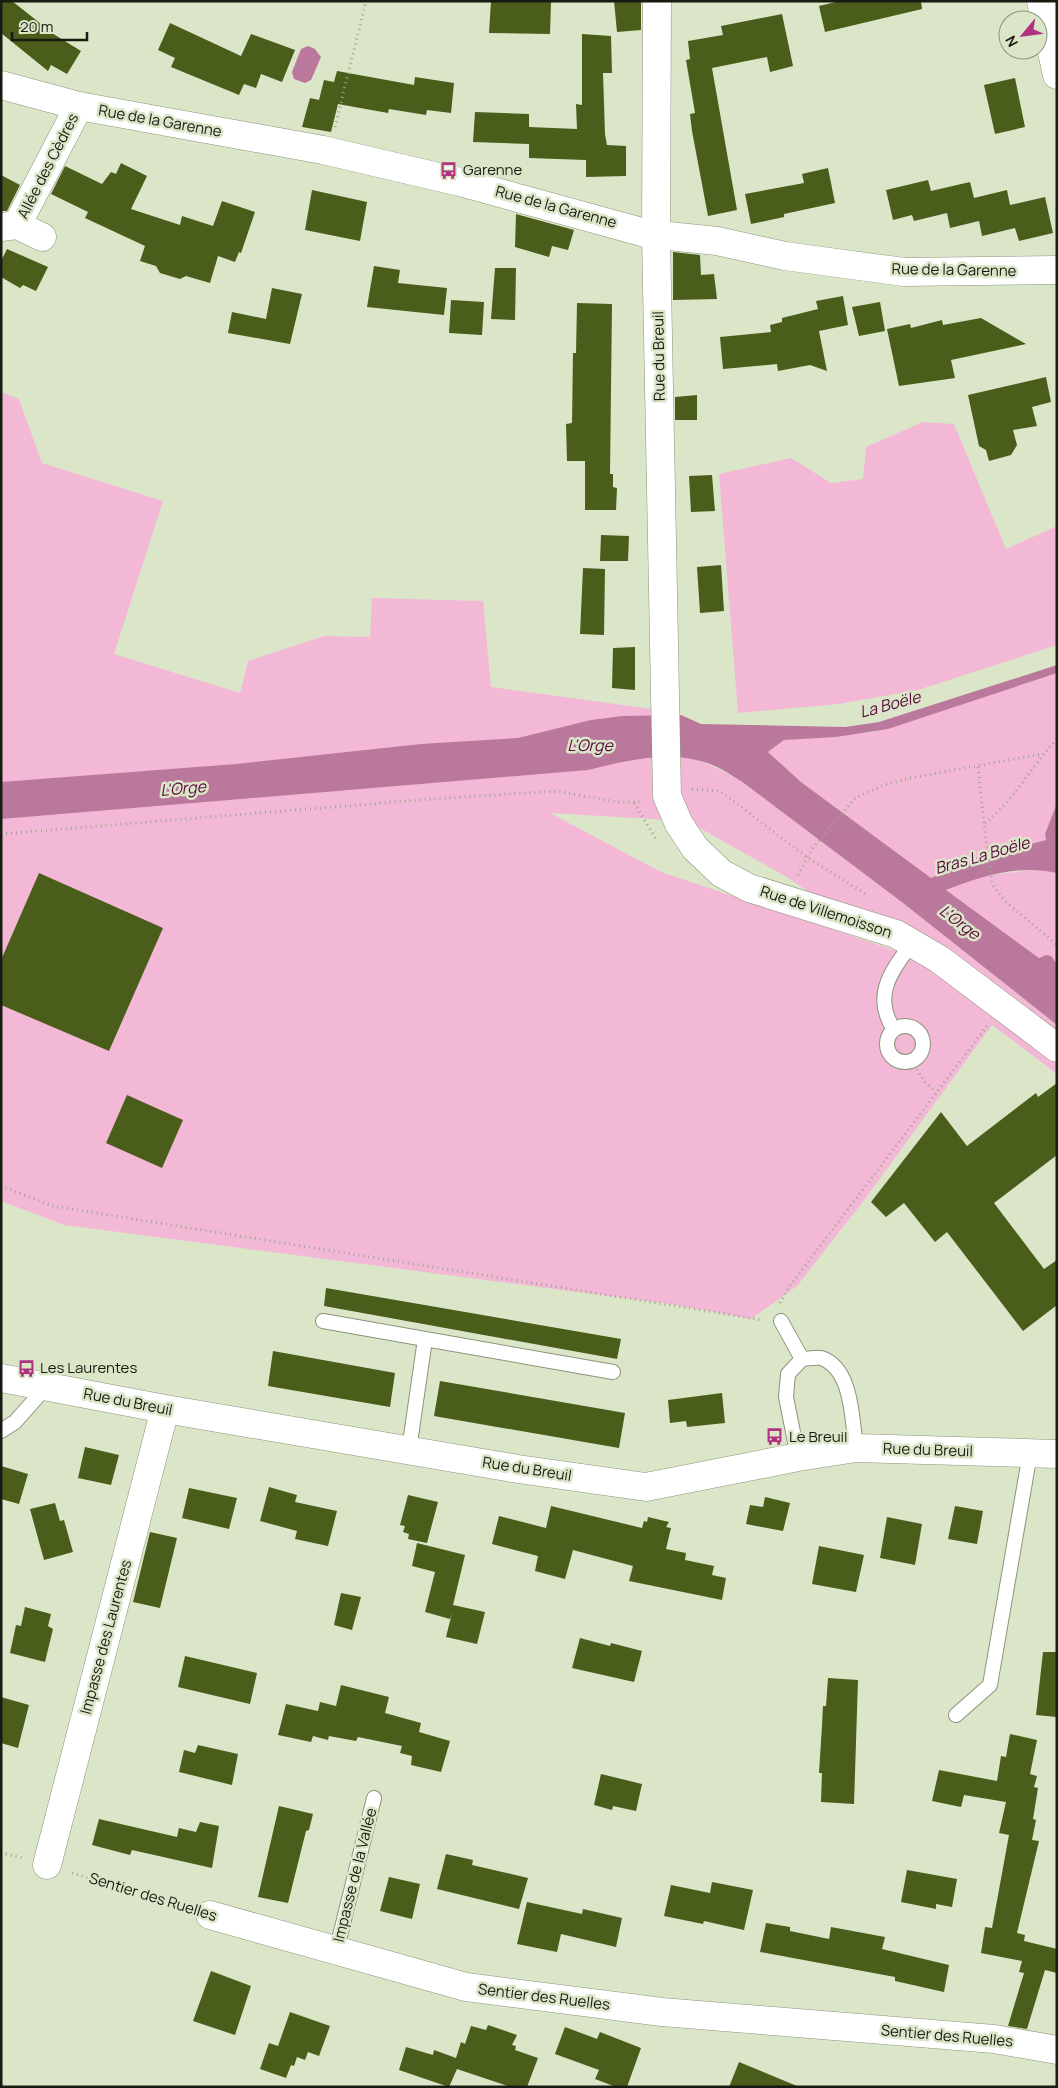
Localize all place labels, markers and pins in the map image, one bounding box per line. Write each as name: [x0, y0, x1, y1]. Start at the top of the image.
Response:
place label: Garenne: [463, 159, 522, 180]
bus stop icon: Garenne: [439, 160, 459, 180]
place label: Les Laurentes: [40, 1357, 137, 1378]
bus stop icon: Les Laurentes: [16, 1358, 36, 1378]
place label: Le Breuil: [789, 1426, 848, 1447]
bus stop icon: Le Breuil: [765, 1427, 785, 1447]

